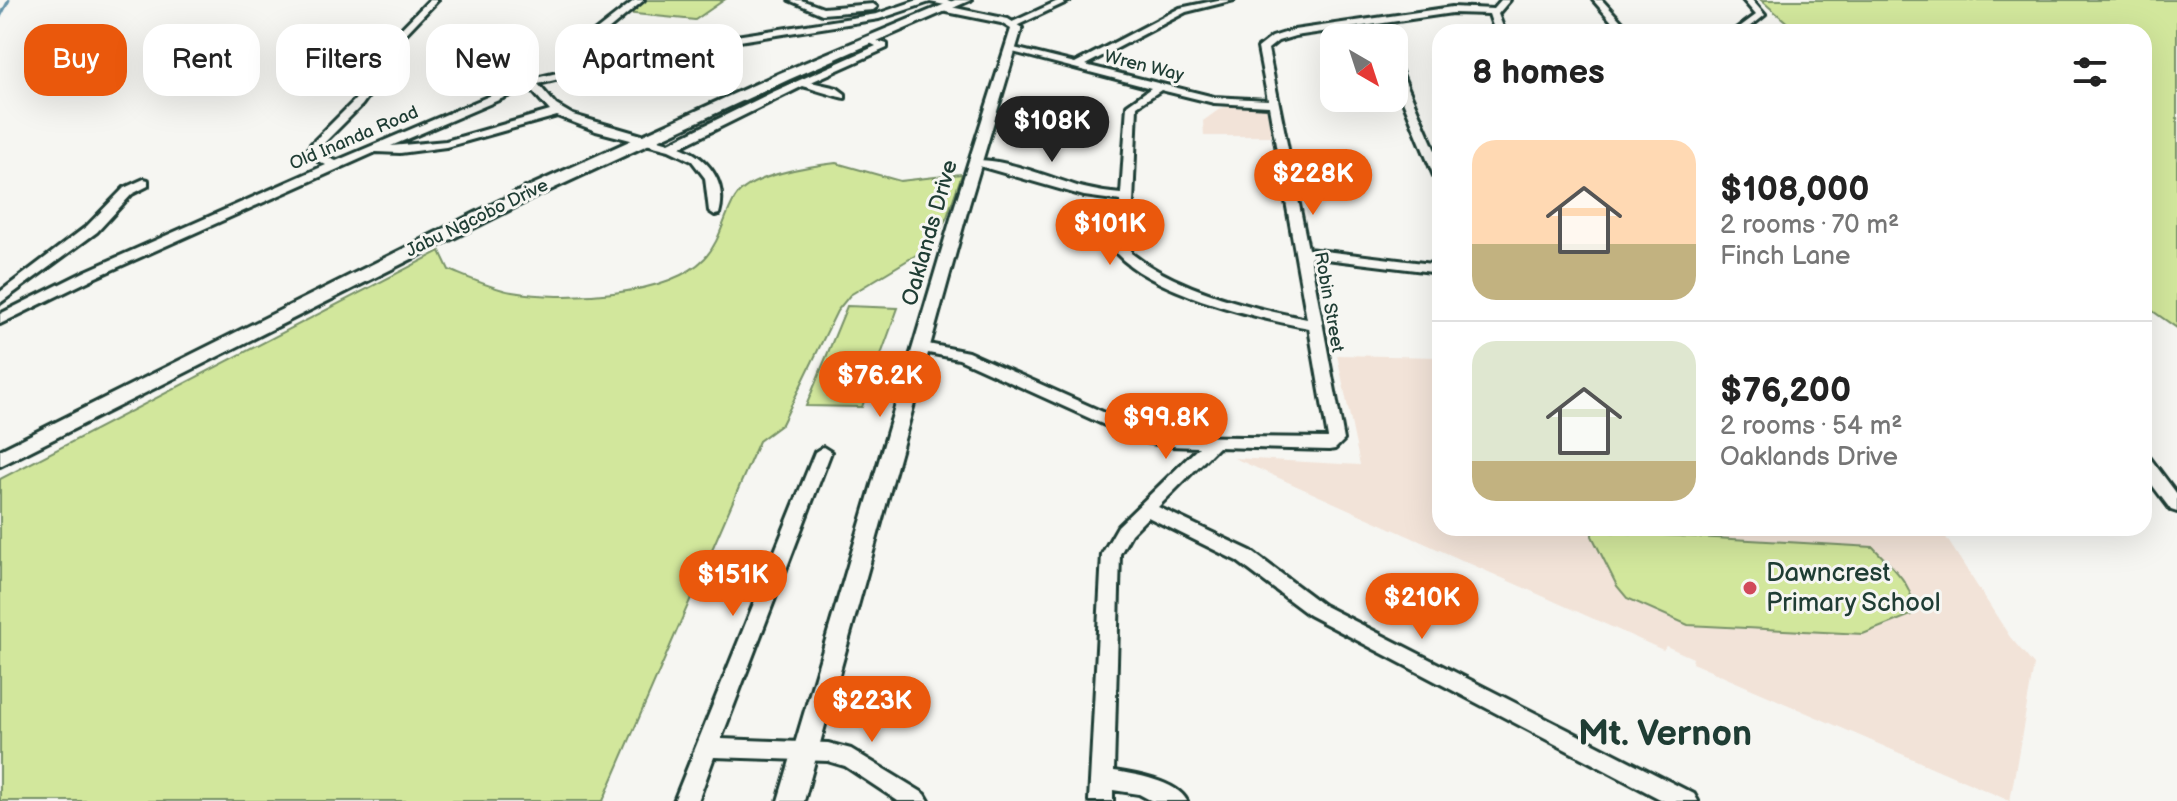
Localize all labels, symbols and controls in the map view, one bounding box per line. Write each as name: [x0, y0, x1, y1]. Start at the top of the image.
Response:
chip: Buy: [24, 24, 127, 96]
chip: Rent: [143, 24, 260, 96]
chip: Filters: [276, 24, 410, 96]
chip: New: [426, 24, 539, 96]
chip: Apartment: [555, 24, 743, 96]
north arrow: [1320, 24, 1408, 112]
map controls: [1320, 24, 1408, 112]
street label: Wren Way: [1102, 46, 1187, 86]
icon: filters: [2068, 50, 2112, 94]
text: 8 homes: [1472, 52, 1605, 93]
pin: $108K: [996, 96, 1108, 164]
street label: Old Inanda Road: [286, 101, 422, 175]
text: $108K: [1013, 106, 1091, 137]
pin: $228K: [1257, 149, 1369, 217]
street label: Oaklands Drive: [896, 157, 964, 309]
text: $228K: [1272, 159, 1354, 190]
text: $108,000: [1720, 169, 1869, 210]
icon: home: [1536, 172, 1632, 268]
street label: Jabu Ngcobo Drive: [403, 174, 552, 261]
pin: $101K: [1054, 199, 1166, 267]
text: $101K: [1074, 209, 1146, 240]
text: 2 rooms · 70 m²: [1720, 210, 1899, 241]
text: Finch Lane: [1720, 241, 1850, 272]
street label: Robin Street: [1310, 250, 1348, 354]
pin: $76.2K: [815, 351, 945, 419]
text: $76.2K: [837, 361, 923, 392]
text: $76,200: [1720, 370, 1851, 411]
icon: home: [1536, 373, 1632, 469]
pin: $99.8K: [1101, 393, 1231, 461]
text: $99.8K: [1123, 403, 1209, 434]
text: 2 rooms · 54 m²: [1720, 411, 1903, 442]
text: Oaklands Drive: [1720, 442, 1898, 473]
pin: $151K: [677, 550, 789, 618]
place label: Dawncrest Primary School: [1766, 558, 1941, 619]
text: $151K: [697, 560, 769, 591]
pin: $210K: [1366, 573, 1478, 641]
marker: Dawncrest Primary School: [1741, 579, 1759, 597]
text: $210K: [1384, 583, 1461, 614]
pin: $223K: [816, 676, 928, 744]
text: $223K: [832, 686, 912, 717]
district label: Mt. Vernon: [1578, 713, 1752, 756]

